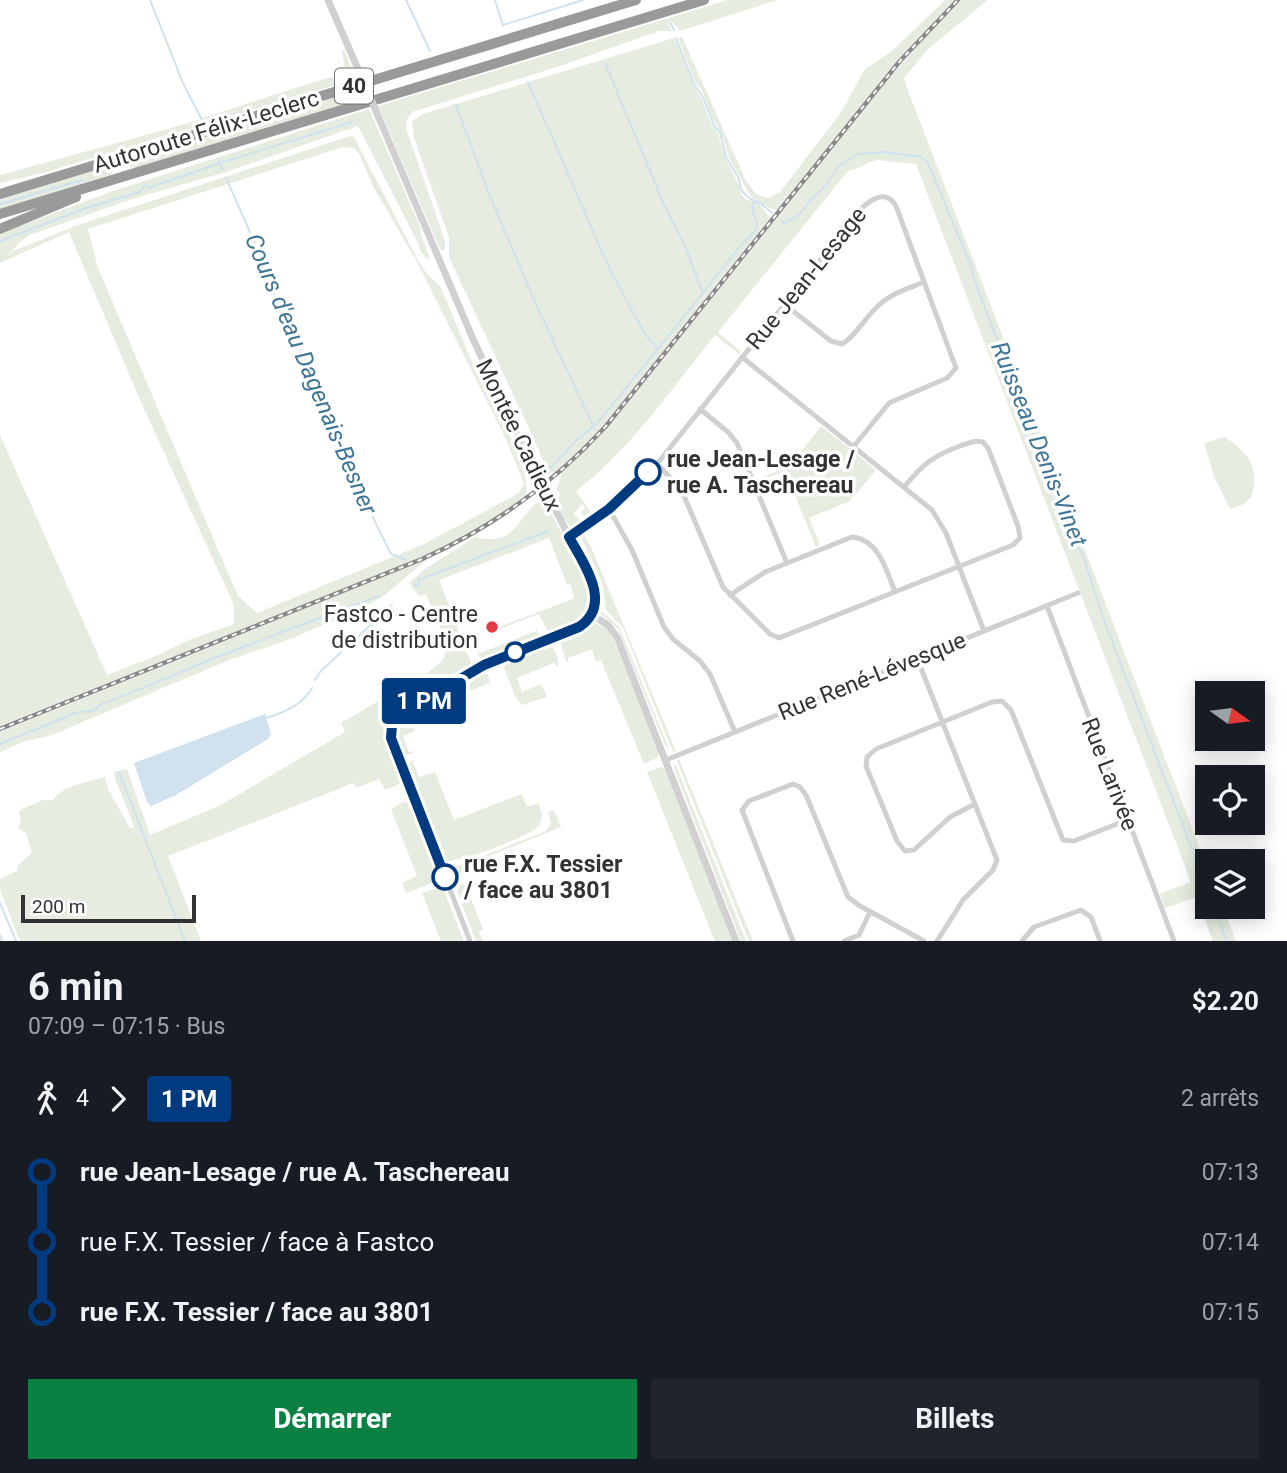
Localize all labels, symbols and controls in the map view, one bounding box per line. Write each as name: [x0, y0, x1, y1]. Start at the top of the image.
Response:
road number: 40: [335, 68, 373, 104]
street label: Autoroute Félix-Leclerc: [90, 84, 322, 179]
street label: Rue Jean-Lesage: [741, 202, 872, 355]
water label: Cours d'eau Dagenais-Besner: [239, 229, 383, 520]
water label: Ruisseau Denis-Vinet: [985, 337, 1093, 551]
street label: Montée Cadieux: [470, 355, 567, 516]
place label: rue Jean-Lesage / rue A. Taschereau: [667, 446, 855, 499]
marker: rue Jean-Lesage / rue A. Taschereau: [635, 459, 661, 485]
place label: Fastco - Centre de distribution: [324, 601, 478, 654]
marker: Fastco - Centre de distribution: [484, 619, 500, 635]
street label: Rue René-Lévesque: [774, 627, 970, 726]
unlabelled marker: [505, 642, 525, 662]
line badge: 1 PM: [375, 678, 473, 724]
north arrow: [1195, 681, 1265, 751]
map controls: [1195, 681, 1265, 919]
text: 1 PM: [396, 687, 452, 715]
street label: Rue Larivée: [1076, 714, 1143, 834]
button: locate: [1195, 765, 1265, 835]
button: layers: [1195, 849, 1265, 919]
place label: rue F.X. Tessier / face au 3801: [463, 851, 623, 904]
marker: rue F.X. Tessier / face au 3801: [432, 864, 458, 890]
scale bar: [21, 892, 196, 924]
text: 200 m: [32, 895, 85, 918]
text: 6 min: [28, 965, 124, 1009]
text: $2.20: [1192, 986, 1259, 1016]
text: 07:09 – 07:15 · Bus: [28, 1013, 225, 1040]
icon: walk: [28, 1080, 66, 1118]
icon: forward: [99, 1080, 137, 1118]
text: 4: [76, 1085, 89, 1112]
text: 1 PM: [161, 1085, 217, 1113]
text: 2 arrêts: [1181, 1085, 1259, 1112]
text: rue Jean-Lesage / rue A. Taschereau: [80, 1157, 510, 1187]
text: 07:13: [1202, 1159, 1259, 1186]
text: rue F.X. Tessier / face à Fastco: [80, 1227, 434, 1257]
text: 07:14: [1202, 1229, 1259, 1256]
text: rue F.X. Tessier / face au 3801: [80, 1297, 434, 1327]
text: 07:15: [1202, 1299, 1259, 1326]
button: Démarrer: [28, 1379, 637, 1459]
button: Billets: [651, 1379, 1259, 1459]

